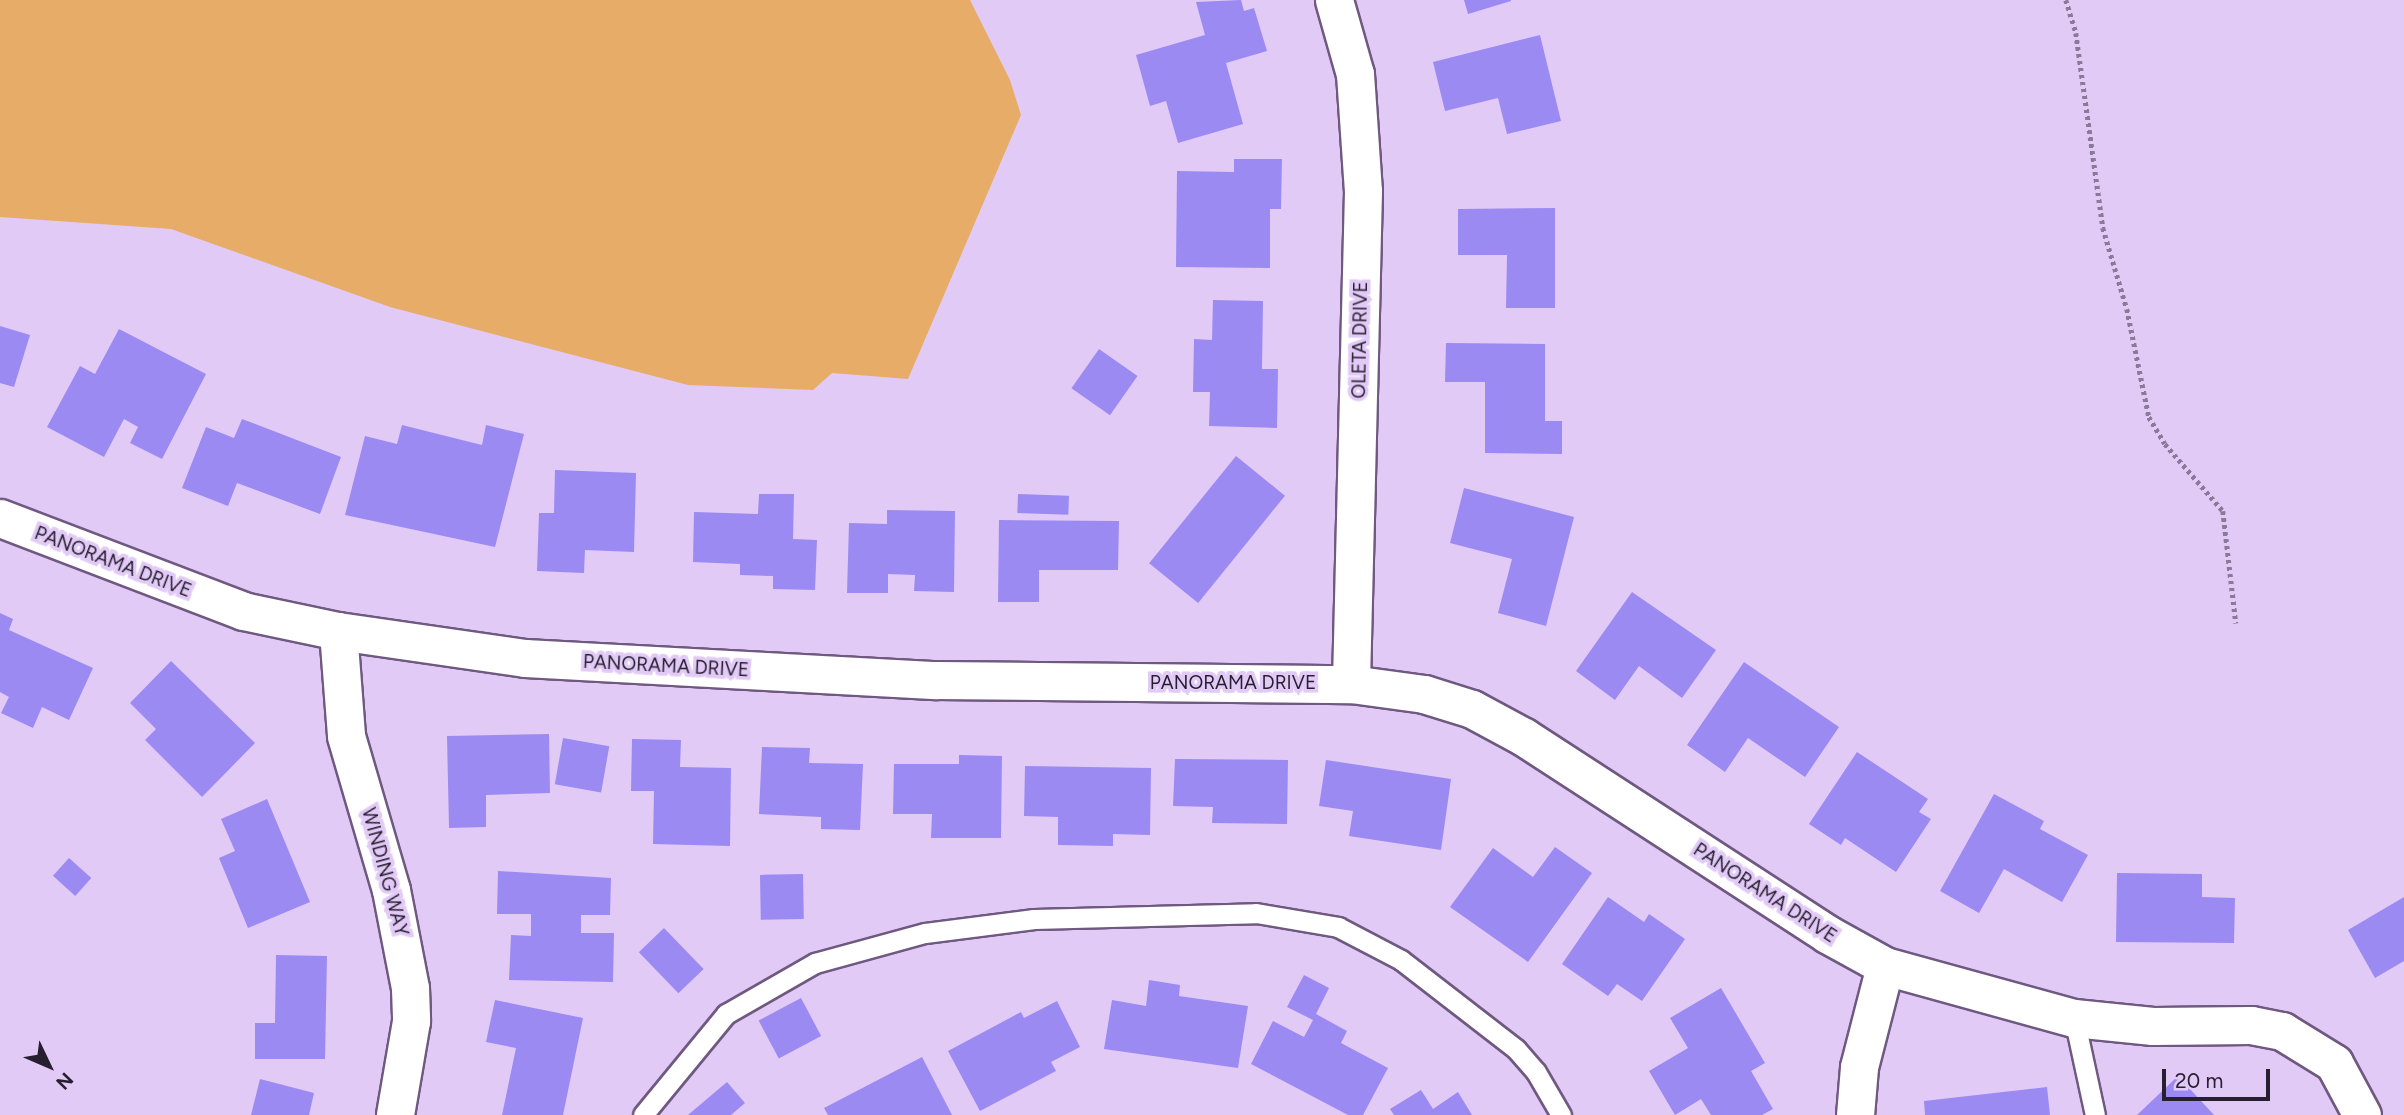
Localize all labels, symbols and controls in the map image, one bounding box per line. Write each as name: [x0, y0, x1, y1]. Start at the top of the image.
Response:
street label: OLETA DRIVE: [1348, 281, 1372, 399]
street label: PANORAMA DRIVE: [31, 522, 195, 602]
street label: PANORAMA DRIVE: [582, 650, 750, 682]
street label: PANORAMA DRIVE: [1150, 672, 1316, 694]
street label: WINDING WAY: [357, 805, 413, 939]
street label: PANORAMA DRIVE: [1689, 838, 1841, 948]
north arrow: [14, 1031, 84, 1101]
scale bar: [2166, 1056, 2274, 1100]
text: N: [51, 1068, 78, 1094]
text: 20 m: [2175, 1068, 2223, 1093]

